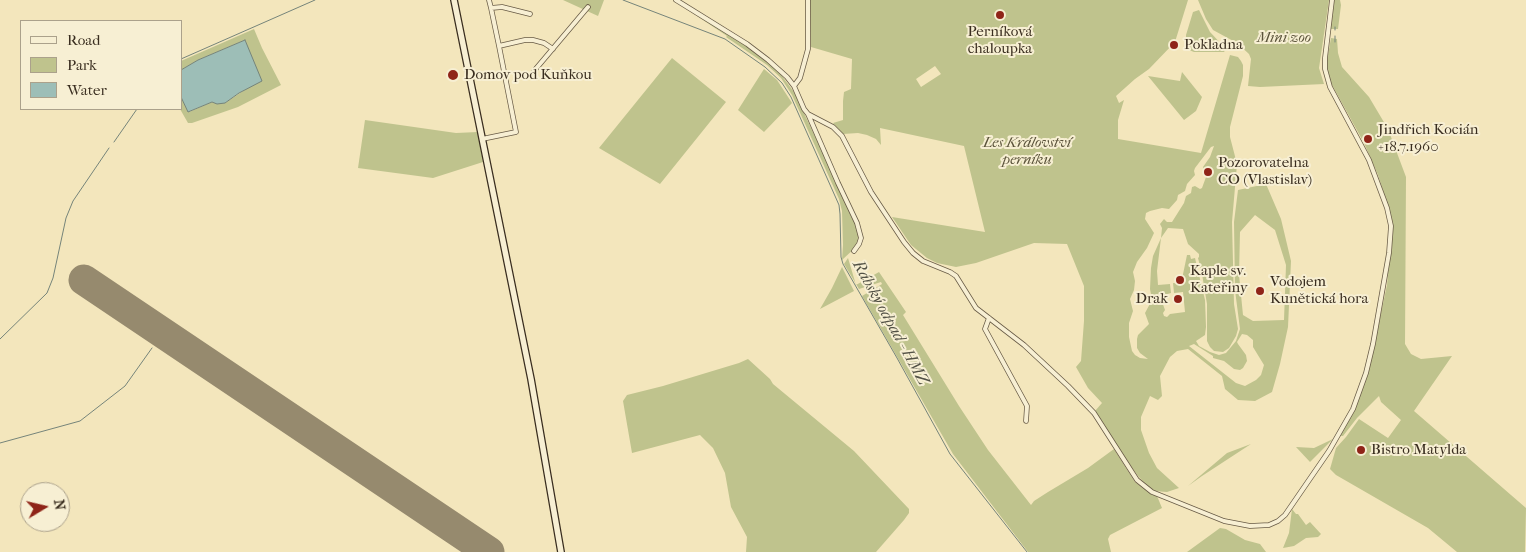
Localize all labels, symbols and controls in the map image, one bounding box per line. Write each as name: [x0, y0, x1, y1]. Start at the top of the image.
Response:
marker: Perníková chaloupka: [994, 9, 1006, 21]
legend: [20, 20, 182, 110]
place label: Perníková chaloupka: [968, 23, 1032, 58]
park label: Mini zoo: [1257, 29, 1311, 47]
text: Road: [67, 31, 100, 49]
place label: Pokladna: [1184, 36, 1243, 54]
marker: Pokladna: [1168, 39, 1180, 51]
text: Park: [67, 56, 97, 74]
place label: Domov pod Kuňkou: [464, 66, 592, 84]
marker: Domov pod Kuňkou: [446, 68, 460, 82]
text: Water: [67, 81, 107, 99]
place label: Jindřich Kocián +18.7.1960: [1378, 121, 1479, 156]
marker: Jindřich Kocián +18.7.1960: [1362, 133, 1374, 145]
park label: Les Království perníku: [983, 134, 1071, 169]
place label: Pozorovatelna CO (Vlastislav): [1218, 154, 1312, 189]
marker: Pozorovatelna CO (Vlastislav): [1202, 166, 1214, 178]
water label: Rábský odpad - HMZ: [848, 257, 932, 389]
place label: Kaple sv. Kateřiny: [1190, 262, 1248, 297]
place label: Vodojem Kunětická hora: [1270, 273, 1368, 308]
marker: Kaple sv. Kateřiny: [1174, 274, 1186, 286]
marker: Vodojem Kunětická hora: [1254, 285, 1266, 297]
place label: Drak: [1136, 290, 1168, 308]
marker: Drak: [1172, 293, 1184, 305]
place label: Bistro Matylda: [1371, 441, 1466, 459]
marker: Bistro Matylda: [1355, 444, 1367, 456]
north arrow: [20, 482, 70, 532]
text: N: [50, 498, 69, 511]

